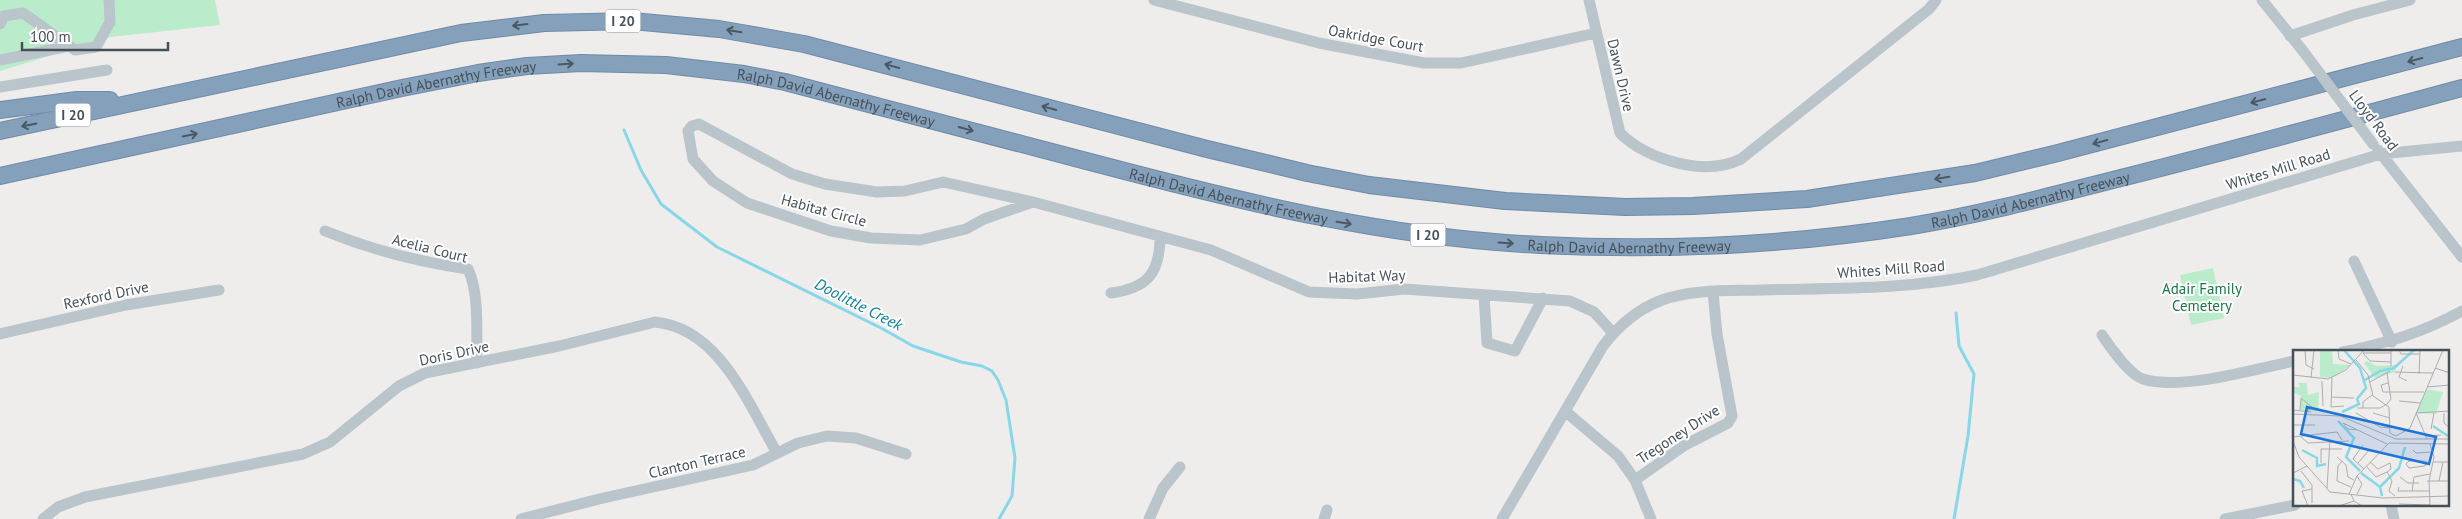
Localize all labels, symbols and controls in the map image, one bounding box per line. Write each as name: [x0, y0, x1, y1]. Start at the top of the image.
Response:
road number: I 20: [606, 10, 640, 32]
scale bar: [22, 20, 169, 52]
one-way arrow: [512, 20, 528, 30]
street label: Oakridge Court: [1327, 20, 1425, 56]
one-way arrow: [726, 26, 742, 36]
text: 100 m: [30, 27, 71, 46]
street label: Dawn Drive: [1603, 37, 1639, 113]
one-way arrow: [2407, 55, 2423, 65]
street label: Ralph David Abernathy Freeway: [334, 56, 537, 112]
one-way arrow: [558, 59, 574, 68]
one-way arrow: [885, 61, 901, 71]
street label: Ralph David Abernathy Freeway: [736, 64, 937, 130]
street label: Lloyd Road: [2345, 86, 2403, 154]
one-way arrow: [2250, 97, 2266, 106]
one-way arrow: [1042, 103, 1058, 112]
road number: I 20: [56, 104, 90, 126]
one-way arrow: [22, 120, 38, 130]
one-way arrow: [957, 125, 973, 134]
one-way arrow: [182, 129, 198, 139]
one-way arrow: [2093, 138, 2109, 147]
street label: Whites Mill Road: [2224, 144, 2332, 194]
street label: Ralph David Abernathy Freeway: [1127, 163, 1330, 228]
street label: Ralph David Abernathy Freeway: [1929, 167, 2132, 232]
one-way arrow: [1935, 174, 1951, 184]
street label: Habitat Circle: [779, 189, 869, 231]
one-way arrow: [1336, 218, 1352, 228]
road number: I 20: [1410, 224, 1446, 246]
street label: Acelia Court: [390, 229, 470, 267]
street label: Ralph David Abernathy Freeway: [1527, 235, 1731, 257]
one-way arrow: [1497, 238, 1513, 247]
street label: Whites Mill Road: [1837, 256, 1945, 282]
street label: Habitat Way: [1328, 265, 1406, 287]
water label: Doolittle Creek: [812, 273, 907, 335]
street label: Rexford Drive: [62, 277, 150, 313]
park label: Adair Family Cemetery: [2162, 279, 2242, 315]
street label: Doris Drive: [417, 336, 491, 370]
inset map: [2293, 350, 2450, 506]
street label: Tregoney Drive: [1633, 400, 1723, 468]
street label: Clanton Terrace: [647, 442, 747, 482]

